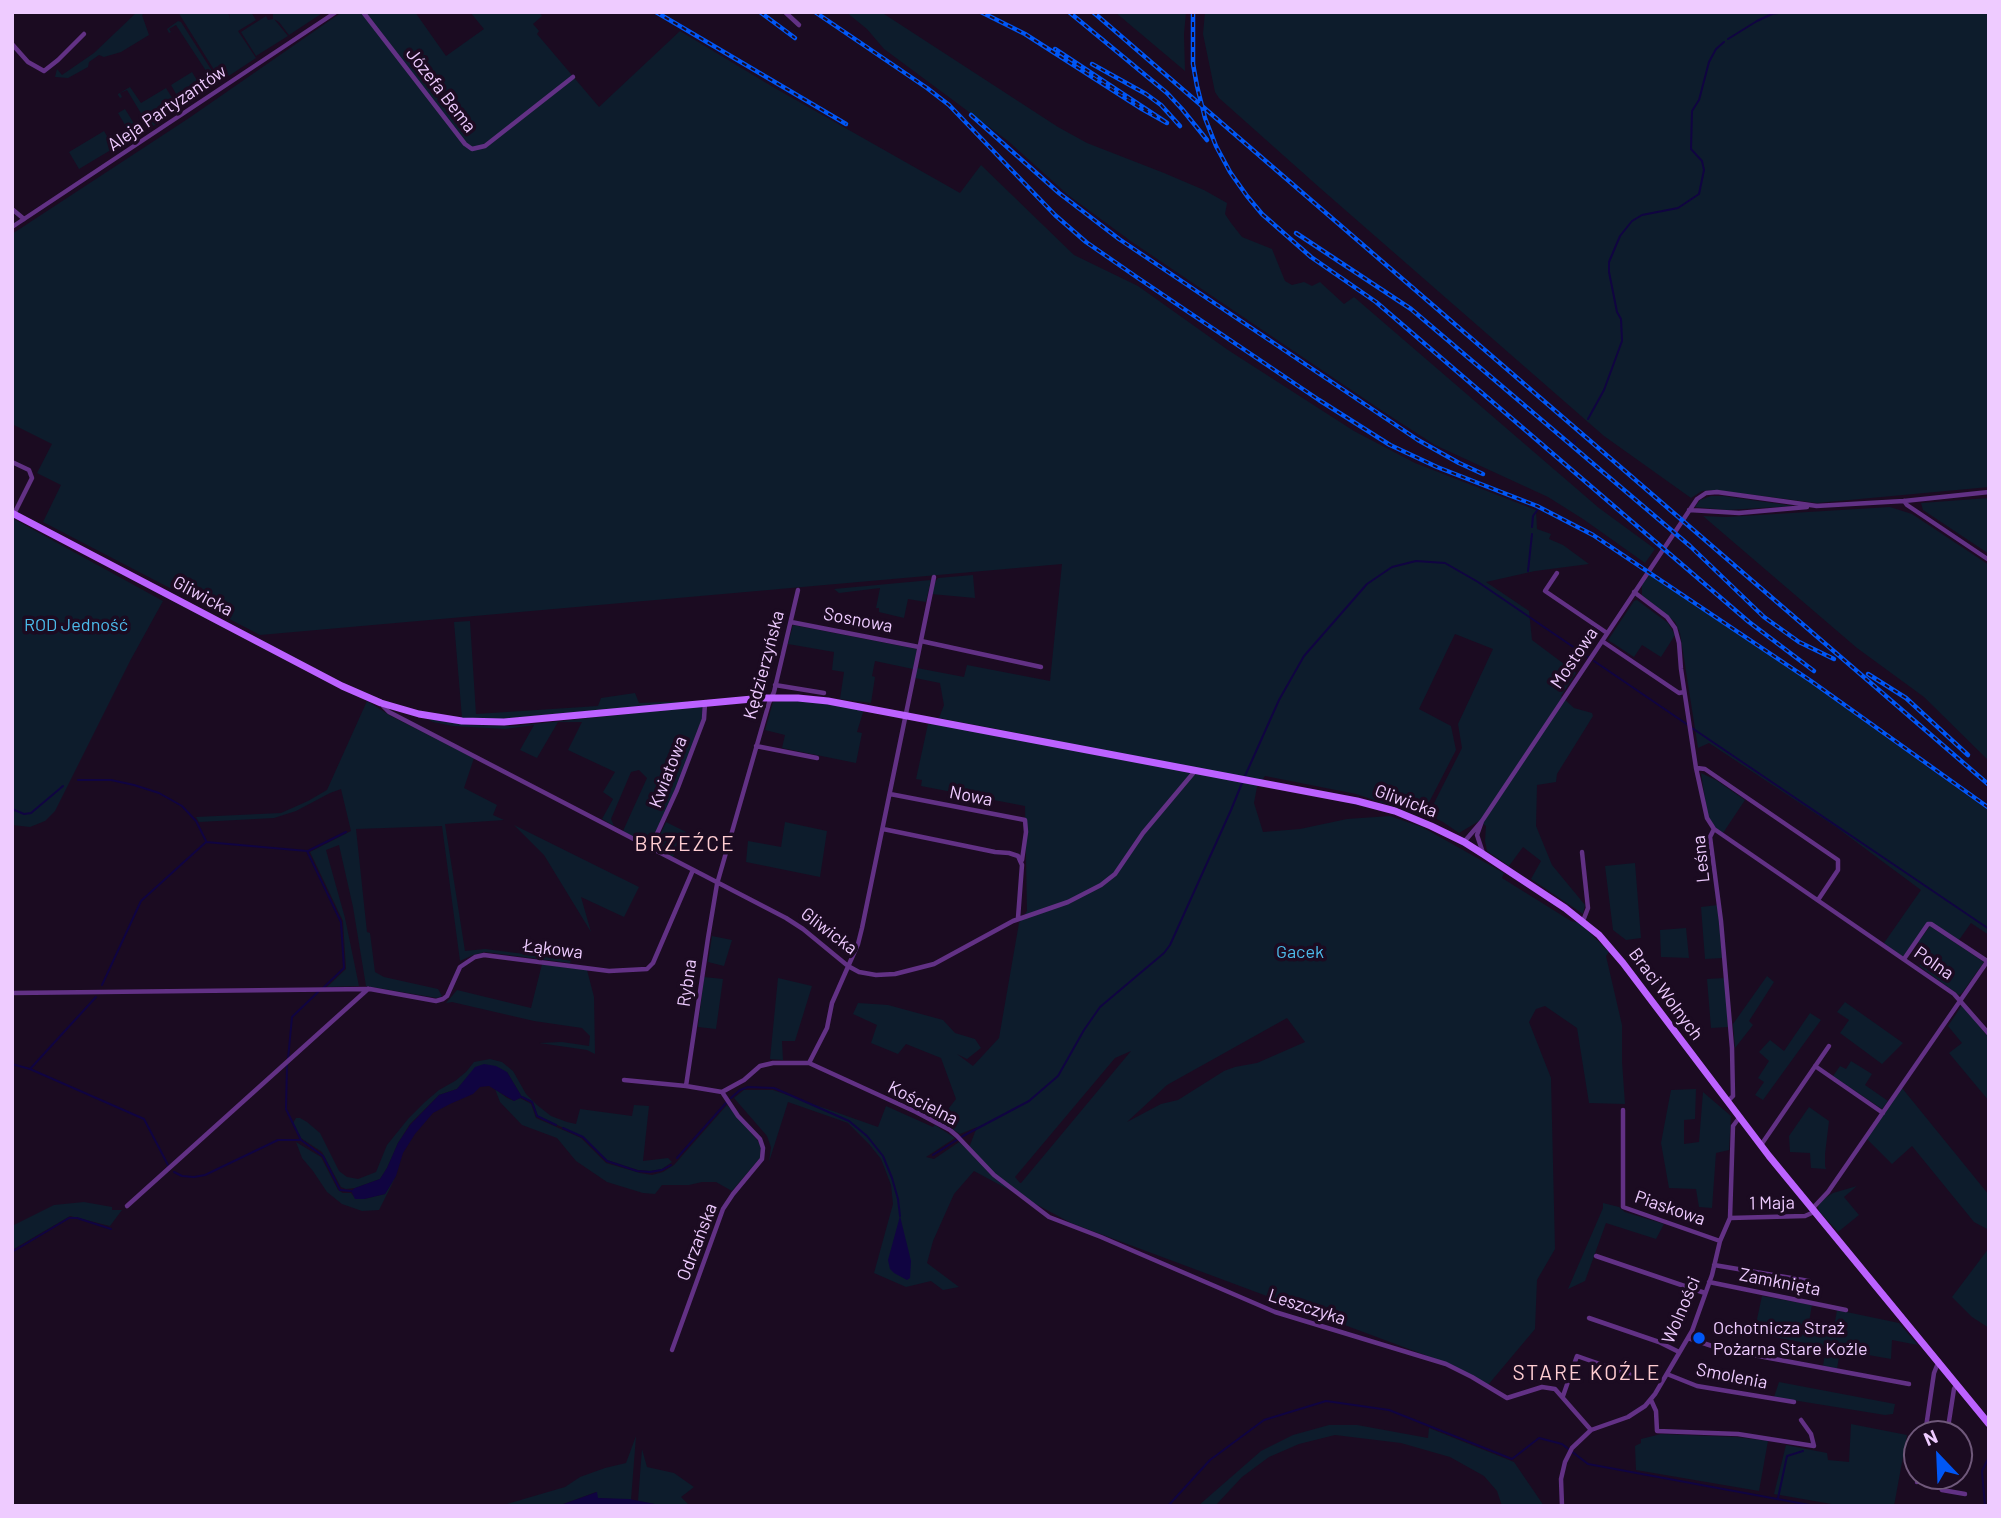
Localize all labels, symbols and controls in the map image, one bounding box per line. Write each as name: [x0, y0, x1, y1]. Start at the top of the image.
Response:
street label: Józefa Bema: [401, 43, 481, 137]
street label: Aleja Partyzantów: [103, 60, 231, 156]
street label: Gliwicka: [169, 571, 237, 621]
street label: Sosnowa: [822, 603, 894, 637]
street label: Kędzierzyńska: [739, 608, 789, 722]
park label: ROD Jedność: [24, 614, 128, 636]
street label: Mostowa: [1546, 623, 1602, 693]
street label: Kwiatowa: [644, 733, 692, 811]
street label: Gliwicka: [1372, 780, 1440, 822]
street label: Nowa: [948, 781, 994, 811]
district label: BRZEŹCE: [635, 831, 735, 857]
street label: Leśna: [1688, 834, 1714, 884]
street label: Gliwicka: [797, 903, 861, 959]
street label: Łąkowa: [522, 935, 584, 963]
park label: Gacek: [1276, 941, 1324, 963]
street label: Polna: [1910, 942, 1958, 984]
street label: Braci Wolnych: [1624, 944, 1708, 1044]
street label: Rybna: [673, 958, 701, 1008]
street label: Kościelna: [884, 1076, 962, 1130]
street label: Piaskowa: [1632, 1186, 1708, 1230]
street label: 1 Maja: [1749, 1192, 1795, 1214]
street label: Odrzańska: [672, 1200, 722, 1284]
street label: Zamknięta: [1737, 1264, 1823, 1300]
street label: Wolności: [1657, 1273, 1705, 1347]
street label: Leszczyka: [1266, 1284, 1348, 1330]
place label: Ochotnicza Straż Pożarna Stare Koźle: [1713, 1317, 1868, 1360]
marker: Ochotnicza Straż Pożarna Stare Koźle: [1691, 1330, 1707, 1346]
street label: Smolenia: [1694, 1359, 1770, 1393]
district label: STARE KOŹLE: [1514, 1360, 1660, 1386]
north arrow: [1903, 1420, 1973, 1490]
text: N: [1920, 1424, 1941, 1450]

